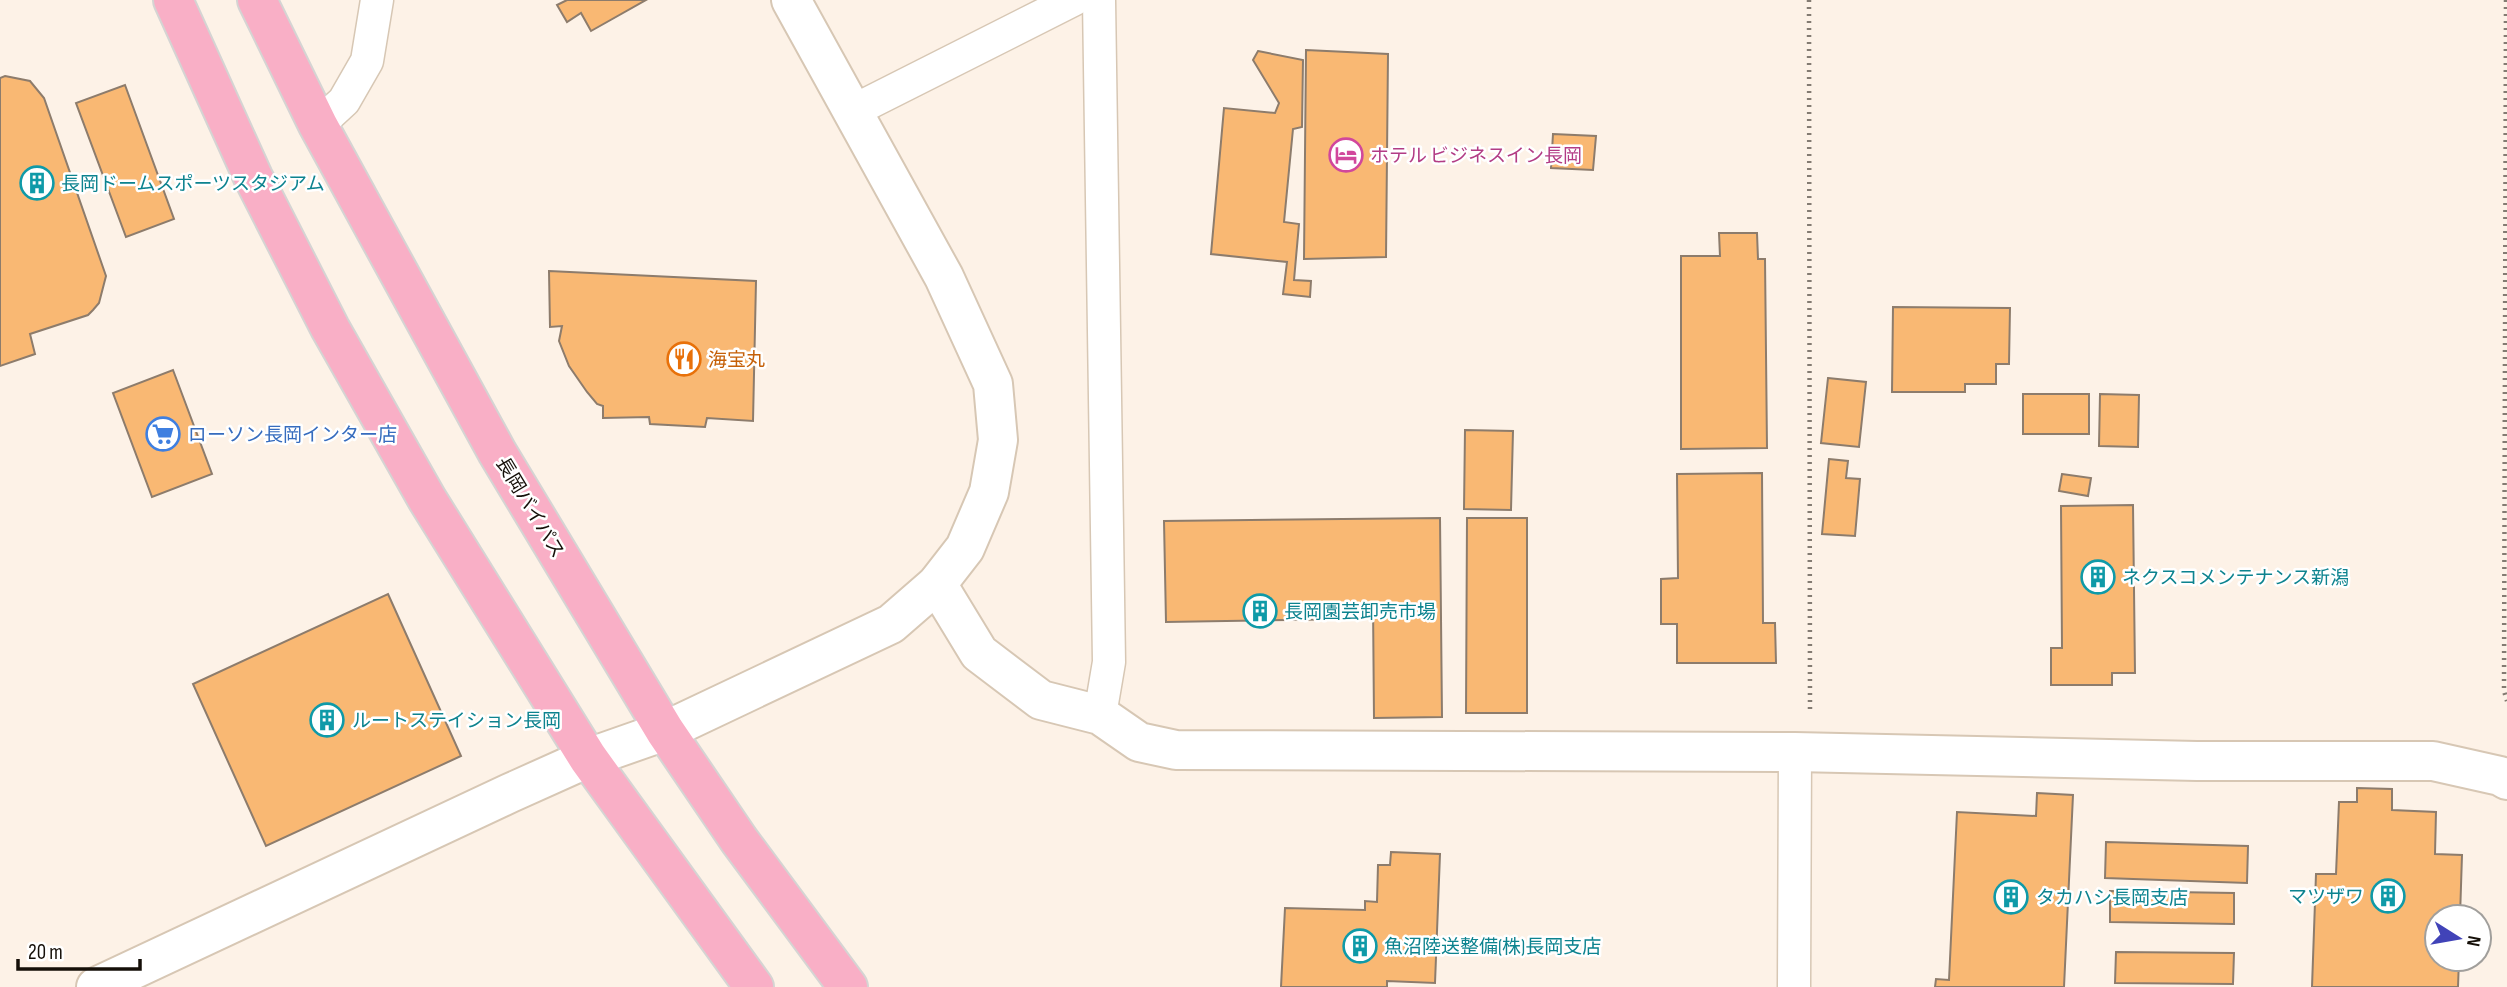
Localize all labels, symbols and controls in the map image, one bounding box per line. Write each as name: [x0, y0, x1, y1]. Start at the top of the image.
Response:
hotel icon: ホテル ビジネスイン長岡: [1327, 136, 1365, 174]
place label: ホテル ビジネスイン長岡: [1370, 145, 1582, 168]
building icon: 長岡ドームスポーツスタジアム: [18, 164, 56, 202]
place label: 長岡ドームスポーツスタジアム: [61, 173, 325, 196]
restaurant icon: 海宝丸: [665, 340, 703, 378]
place label: 海宝丸: [708, 349, 765, 372]
supermarket icon: ローソン長岡インター店: [144, 415, 182, 453]
place label: ローソン長岡インター店: [188, 424, 397, 447]
street label: 長岡バイパス: [491, 453, 569, 562]
building icon: ネクスコメンテナンス新潟: [2079, 558, 2117, 596]
place label: ネクスコメンテナンス新潟: [2122, 567, 2349, 590]
building icon: 長岡園芸卸売市場: [1241, 592, 1279, 630]
place label: 長岡園芸卸売市場: [1284, 601, 1436, 624]
building icon: ルートステイション長岡: [308, 701, 346, 739]
place label: ルートステイション長岡: [352, 710, 561, 733]
building icon: マツザワ: [2369, 877, 2407, 915]
building icon: タカハシ長岡支店: [1992, 878, 2030, 916]
place label: マツザワ: [2288, 886, 2364, 909]
place label: タカハシ長岡支店: [2036, 887, 2188, 910]
north arrow: [2423, 903, 2493, 973]
building icon: 魚沼陸送整備(株)長岡支店: [1341, 927, 1379, 965]
scale bar: [18, 928, 140, 972]
text: N: [2461, 934, 2485, 948]
place label: 魚沼陸送整備(株)長岡支店: [1384, 936, 1601, 959]
text: 20 m: [28, 940, 63, 965]

